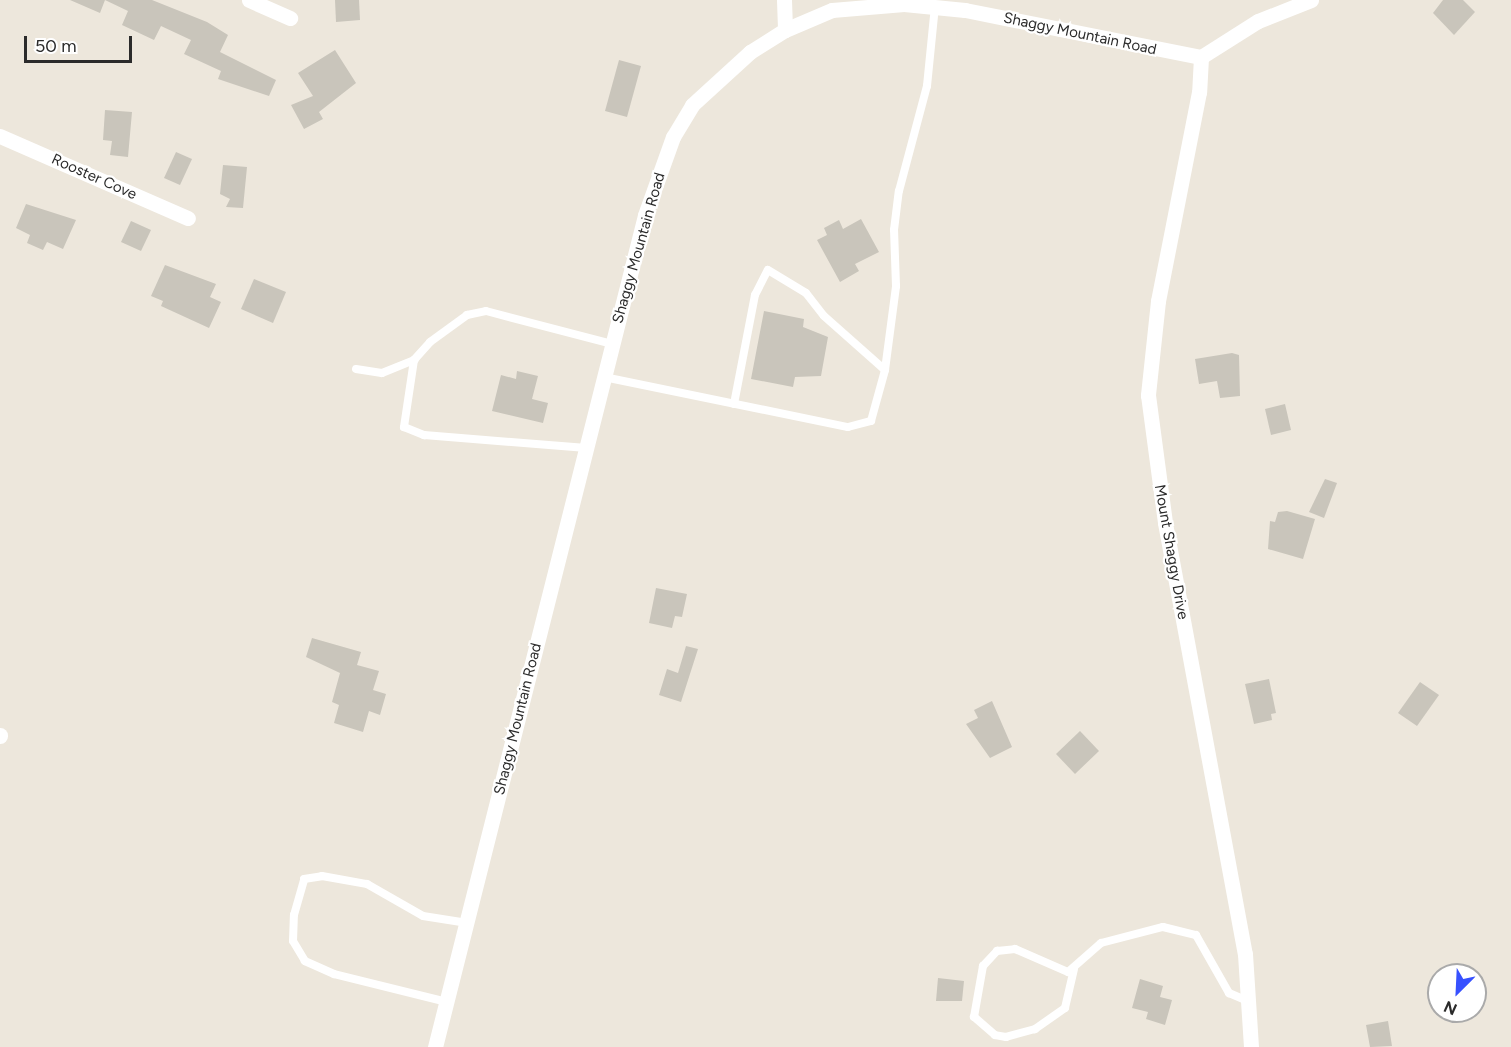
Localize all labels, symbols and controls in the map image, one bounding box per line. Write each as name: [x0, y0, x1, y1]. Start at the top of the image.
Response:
street label: Shaggy Mountain Road: [1002, 9, 1158, 59]
scale bar: [27, 24, 135, 62]
text: 50 m: [35, 35, 77, 57]
street label: Rooster Cove: [49, 150, 139, 204]
street label: Shaggy Mountain Road: [609, 171, 669, 325]
street label: Mount Shaggy Drive: [1150, 483, 1192, 621]
street label: Shaggy Mountain Road: [490, 641, 546, 797]
north arrow: [1427, 963, 1487, 1023]
text: N: [1441, 997, 1460, 1019]

